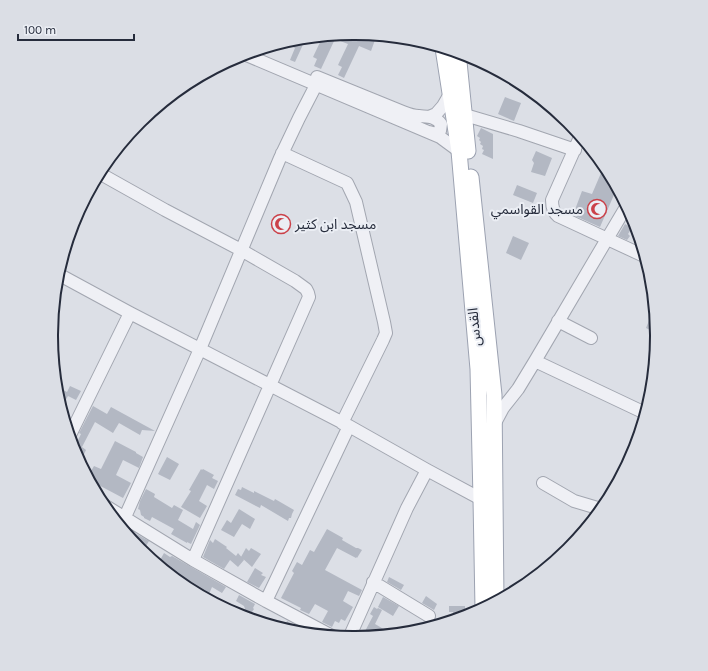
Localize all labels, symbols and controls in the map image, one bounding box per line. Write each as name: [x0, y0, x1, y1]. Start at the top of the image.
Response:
scale bar: [18, 16, 134, 42]
text: 100 m: [24, 23, 56, 37]
mosque icon: مسجد القواسمي: [586, 198, 608, 220]
place label: مسجد القواسمي: [491, 201, 583, 220]
mosque icon: مسجد ابن كثير: [270, 213, 292, 235]
place label: مسجد ابن كثير: [294, 216, 376, 233]
street label: القدس: [464, 307, 485, 347]

